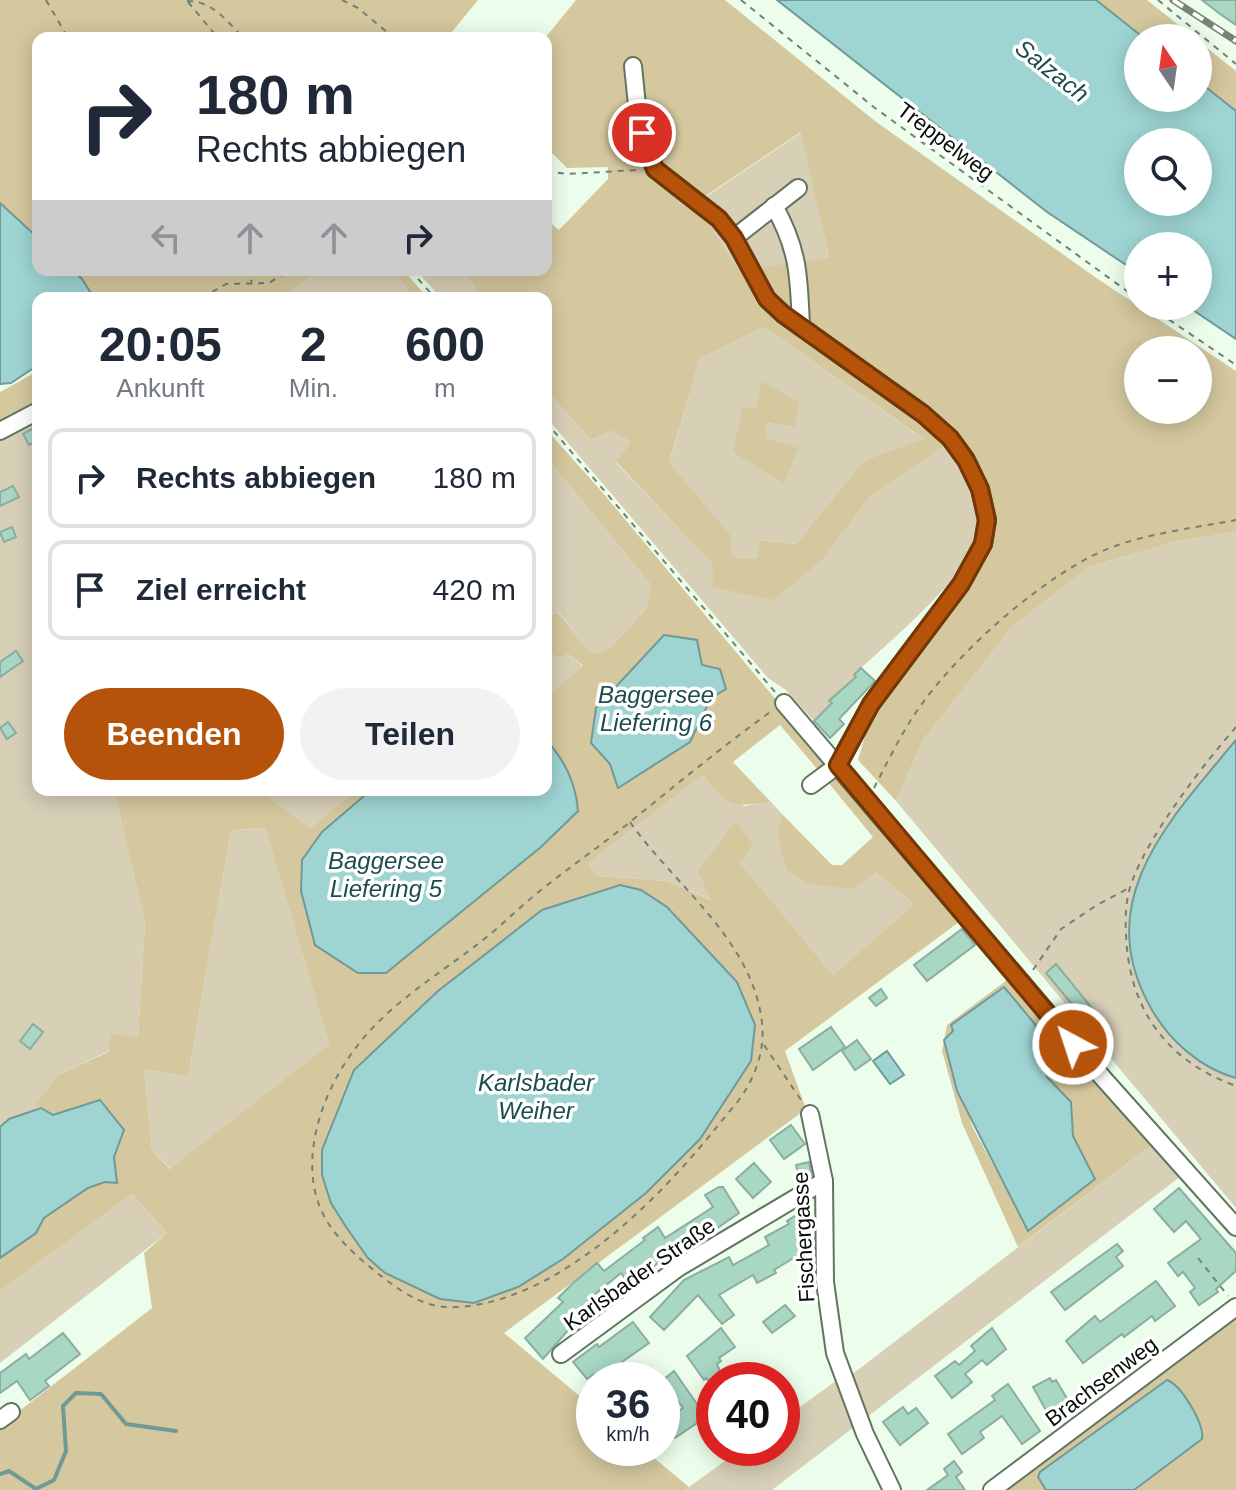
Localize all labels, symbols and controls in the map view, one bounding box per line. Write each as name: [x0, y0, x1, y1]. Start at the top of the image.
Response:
north arrow: [1124, 24, 1212, 112]
map controls: [1124, 24, 1212, 424]
water label: Salzach: [1010, 34, 1094, 108]
text: 180 m: [196, 63, 355, 126]
icon: right: [64, 64, 168, 168]
street label: Treppelweg: [893, 97, 999, 186]
pin: [608, 99, 676, 167]
icon: arrive: [620, 111, 664, 155]
button: search: [1124, 128, 1212, 216]
text: Rechts abbiegen: [196, 129, 466, 170]
icon: left: [144, 216, 188, 260]
icon: ahead: [228, 216, 272, 260]
icon: ahead: [312, 216, 356, 260]
icon: right: [396, 216, 440, 260]
button: +: [1124, 232, 1212, 320]
text: 20:05: [99, 318, 222, 371]
text: 2: [300, 318, 327, 371]
text: 600: [405, 318, 485, 371]
button: −: [1124, 336, 1212, 424]
text: Ankunft: [116, 373, 204, 403]
text: Min.: [289, 373, 338, 403]
text: m: [434, 373, 456, 403]
icon: right: [68, 456, 112, 500]
text: Rechts abbiegen: [136, 461, 376, 494]
text: 180 m: [433, 461, 516, 494]
icon: arrive: [68, 568, 112, 612]
text: Ziel erreicht: [136, 573, 306, 606]
text: 420 m: [433, 573, 516, 606]
water label: Baggersee Liefering 6: [598, 681, 714, 736]
button: Beenden: [64, 688, 284, 780]
button: Teilen: [300, 688, 520, 780]
water label: Baggersee Liefering 5: [328, 847, 444, 902]
position arrow: [1031, 1002, 1115, 1086]
water label: Karlsbader Weiher: [478, 1069, 595, 1124]
street label: Fischergasse: [788, 1171, 819, 1303]
street label: Karlsbader Straße: [559, 1213, 720, 1336]
street label: Brachsenweg: [1041, 1331, 1162, 1431]
speed limit sign: 40: [696, 1362, 800, 1466]
text: 36: [606, 1382, 650, 1426]
text: km/h: [606, 1423, 650, 1445]

